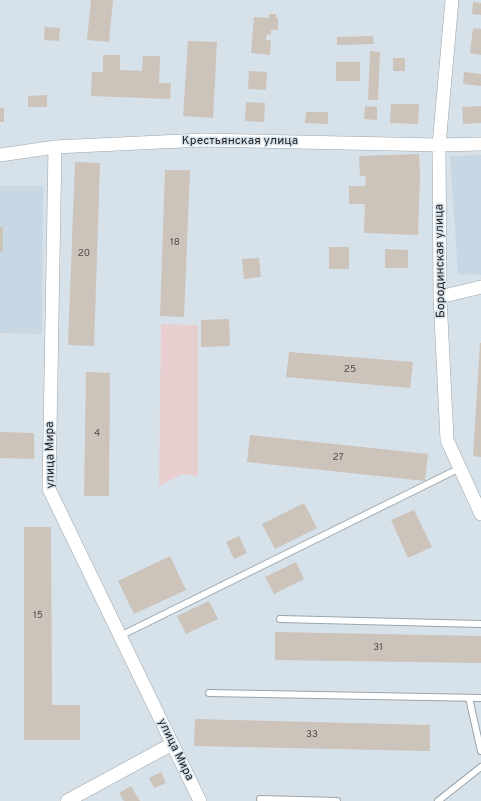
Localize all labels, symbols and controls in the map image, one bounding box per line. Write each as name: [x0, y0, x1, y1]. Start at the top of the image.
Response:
street label: Крестьянская улица: [182, 135, 298, 149]
street label: Бородинская улица: [433, 204, 449, 318]
house number: 18: [170, 237, 180, 249]
house number: 20: [78, 248, 90, 260]
house number: 25: [344, 364, 356, 376]
street label: улица Мира: [43, 421, 59, 489]
house number: 4: [94, 428, 100, 440]
house number: 27: [332, 452, 344, 464]
house number: 15: [33, 610, 43, 622]
house number: 31: [373, 642, 383, 654]
street label: улица Мира: [154, 717, 196, 783]
house number: 33: [306, 729, 318, 741]

